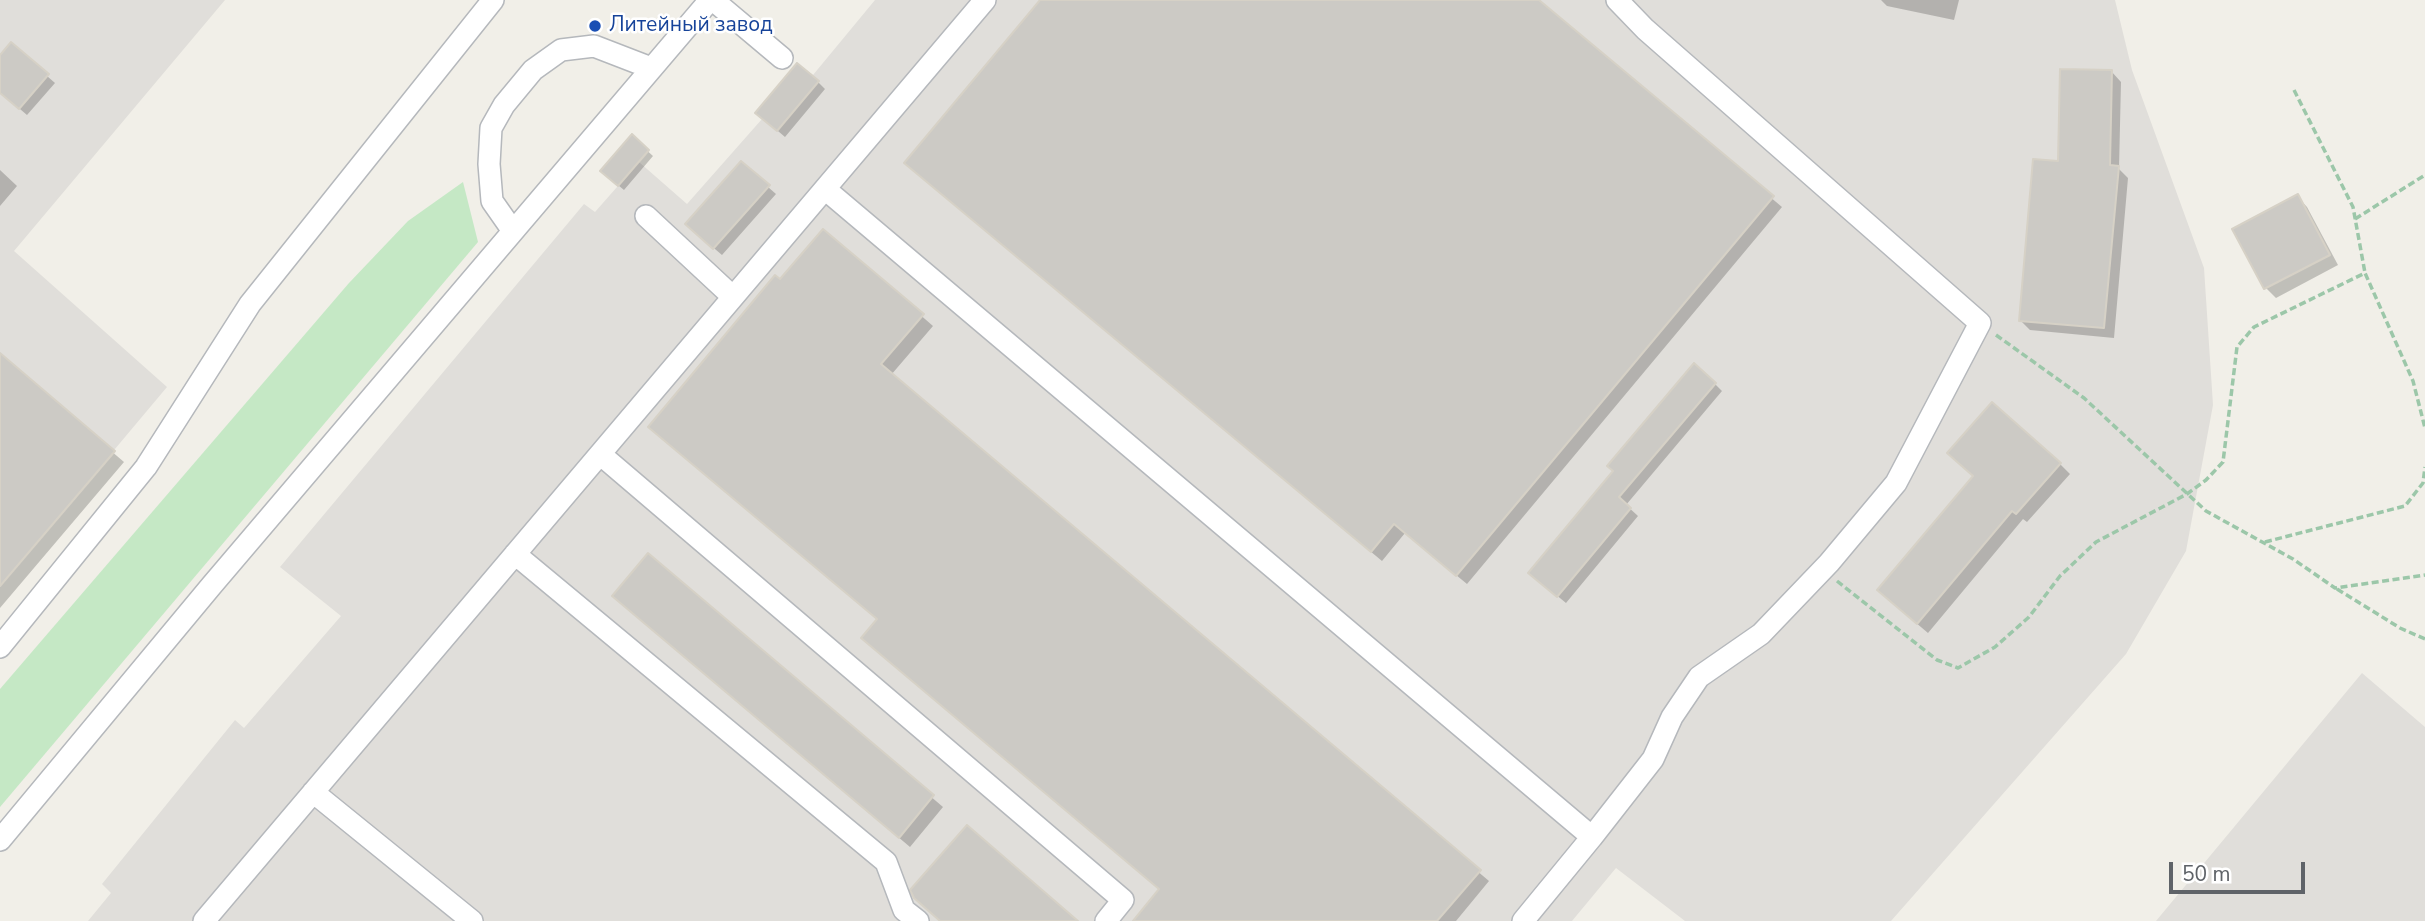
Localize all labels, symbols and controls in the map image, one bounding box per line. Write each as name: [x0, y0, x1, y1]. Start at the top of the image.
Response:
place label: Литейный завод: [609, 13, 773, 39]
marker: Литейный завод: [587, 18, 603, 34]
scale bar: [2173, 848, 2310, 892]
text: 50 m: [2182, 860, 2231, 888]

